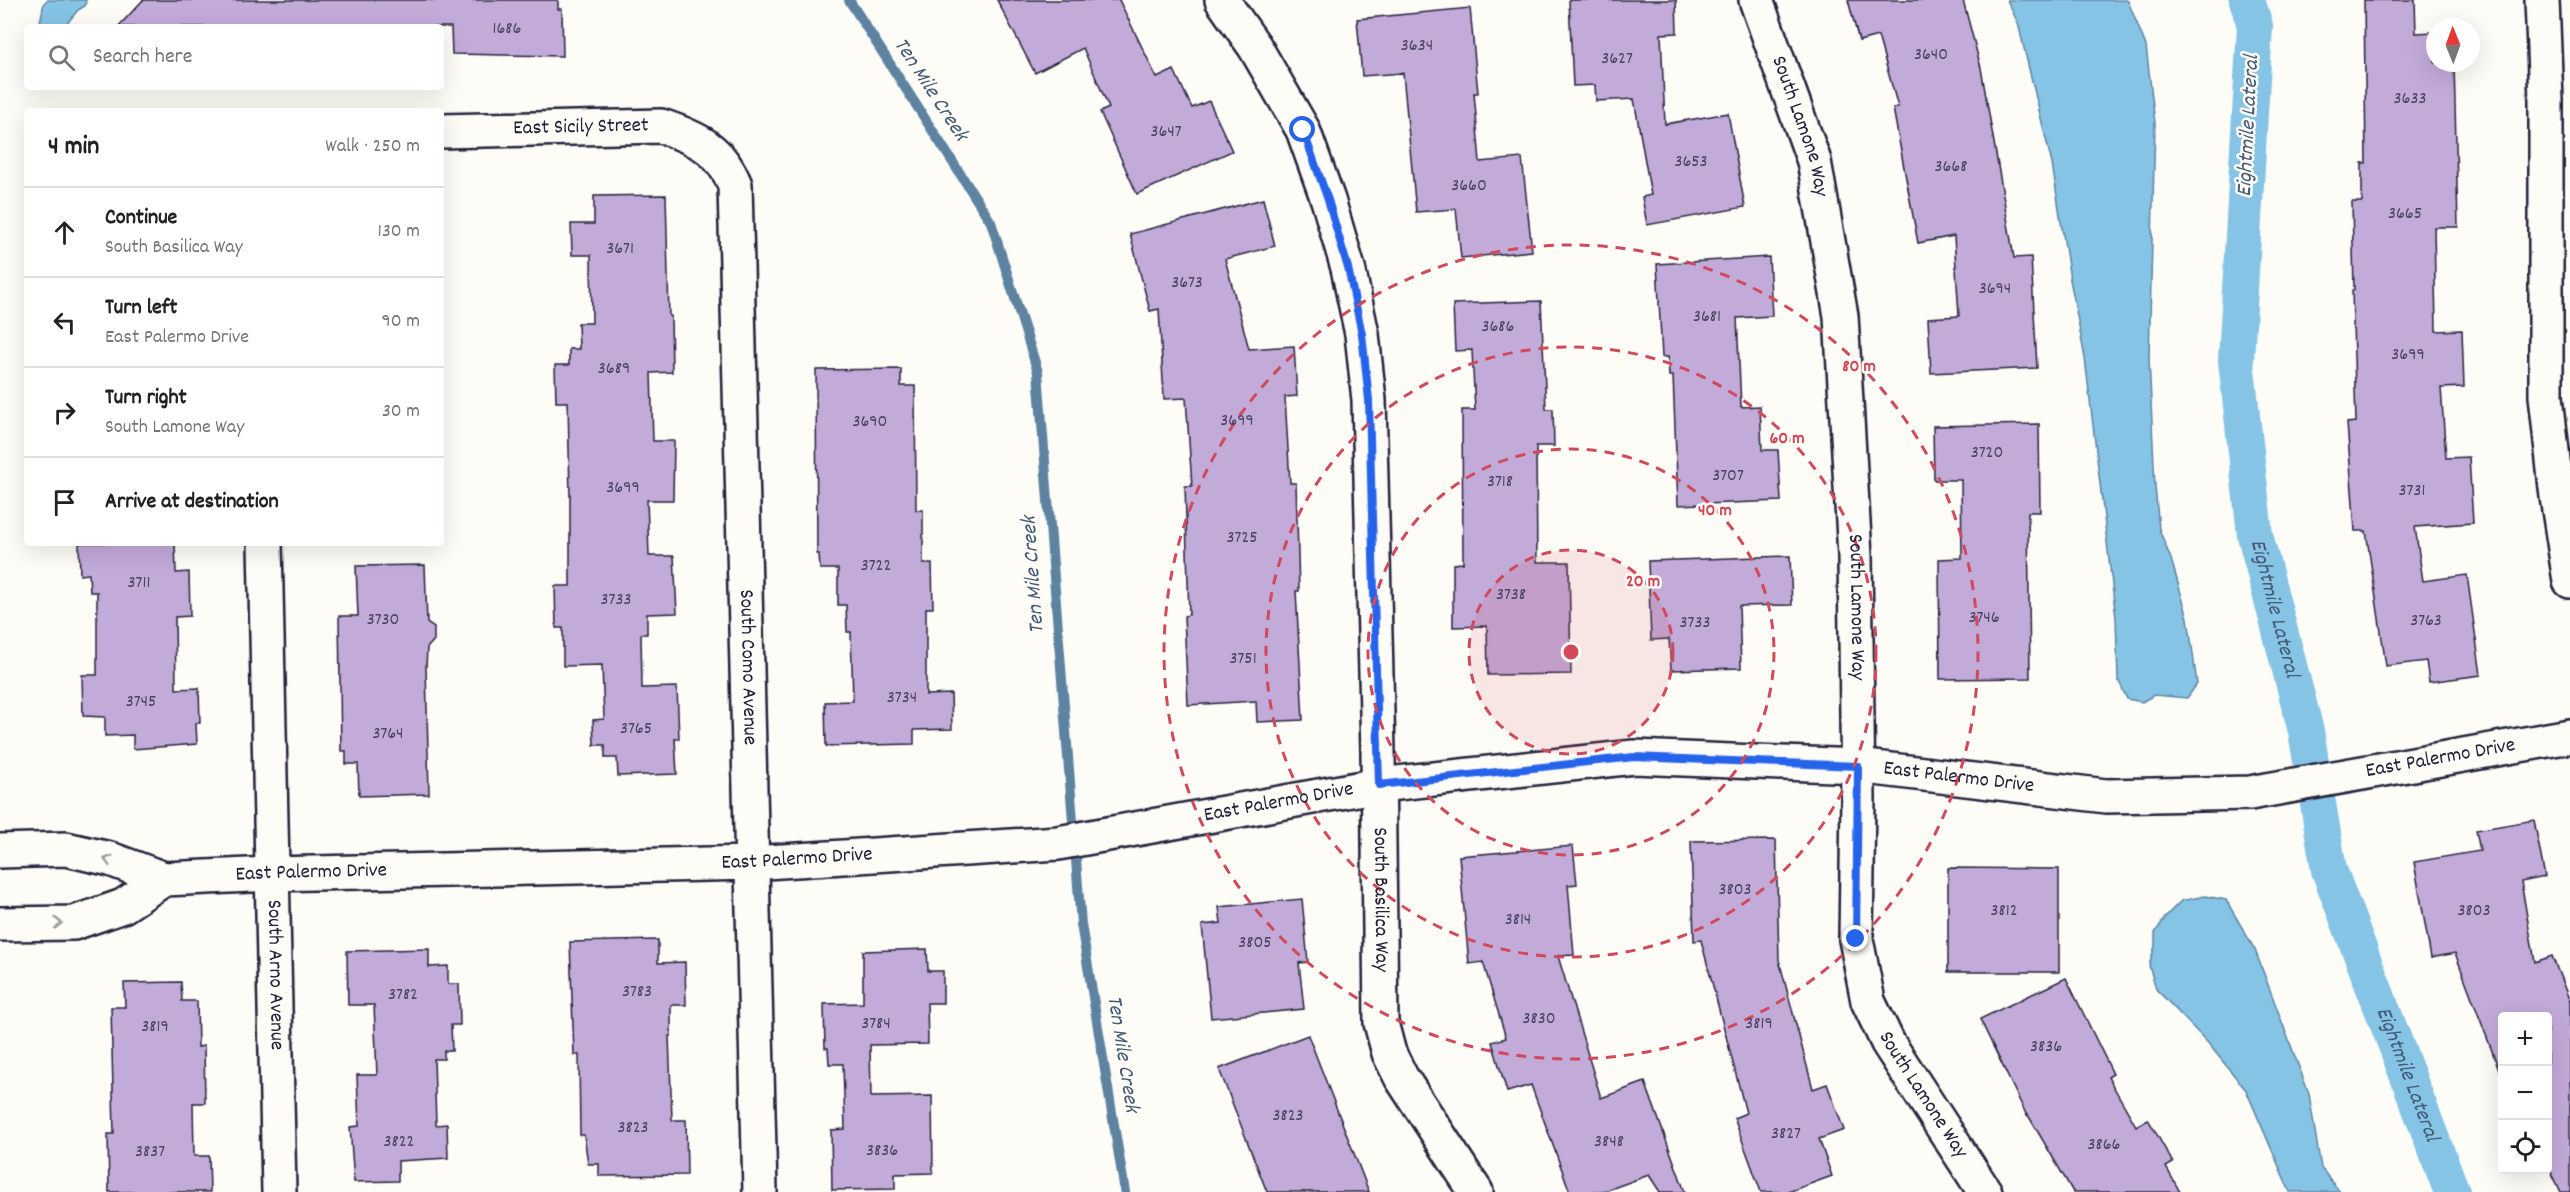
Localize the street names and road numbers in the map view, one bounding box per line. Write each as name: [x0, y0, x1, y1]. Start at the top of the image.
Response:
street label: South Lamone Way: [1763, 52, 1835, 200]
street label: East Sicily Street: [513, 111, 649, 144]
street label: South Lamone Way: [1839, 533, 1872, 681]
street label: South Como Avenue: [730, 589, 764, 745]
street label: East Palermo Drive: [2363, 731, 2518, 787]
street label: East Palermo Drive: [1882, 754, 2036, 802]
street label: East Palermo Drive: [1202, 775, 1356, 831]
street label: South Basilica Way: [1364, 827, 1395, 973]
street label: East Palermo Drive: [721, 840, 873, 879]
street label: East Palermo Drive: [235, 856, 387, 891]
street label: South Arno Avenue: [258, 899, 291, 1050]
street label: South Lamone Way: [1870, 1027, 1975, 1165]

